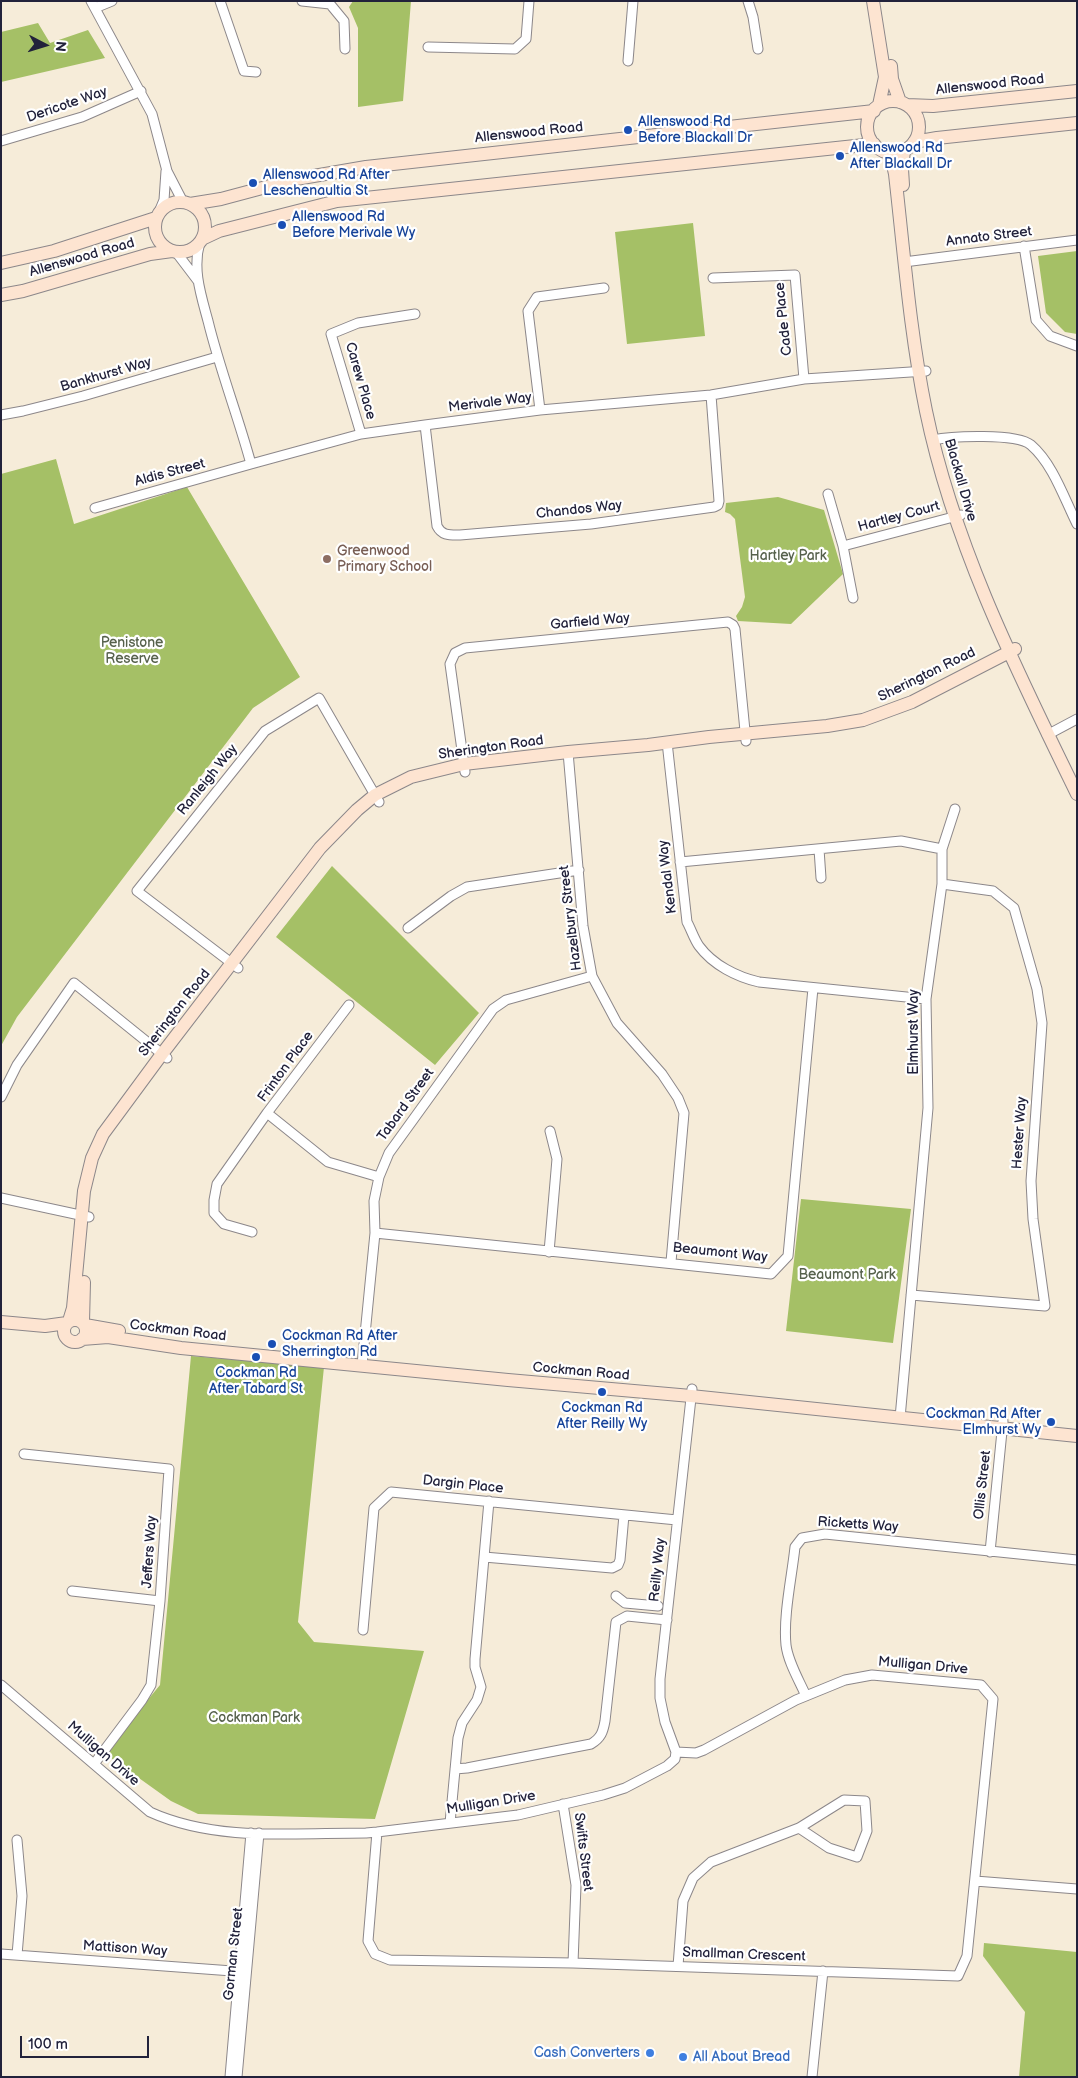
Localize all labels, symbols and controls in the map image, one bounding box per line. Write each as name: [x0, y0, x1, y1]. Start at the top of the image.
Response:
north arrow: [20, 20, 70, 70]
text: N: [52, 40, 69, 52]
street label: Allenswood Road: [935, 71, 1045, 99]
street label: Dericote Way: [25, 83, 109, 127]
place label: Allenswood Rd Before Blackall Dr: [638, 114, 752, 146]
street label: Allenswood Road: [474, 119, 584, 147]
marker: Allenswood Rd Before Blackall Dr: [622, 124, 634, 136]
place label: Allenswood Rd After Blackall Dr: [850, 140, 952, 172]
marker: Allenswood Rd After Blackall Dr: [834, 150, 846, 162]
place label: Allenswood Rd After Leschenaultia St: [263, 167, 390, 200]
marker: Allenswood Rd After Leschenaultia St: [247, 177, 259, 189]
place label: Allenswood Rd Before Merivale Wy: [292, 209, 415, 242]
marker: Allenswood Rd Before Merivale Wy: [276, 219, 288, 231]
street label: Annato Street: [945, 223, 1033, 251]
street label: Allenswood Road: [27, 235, 137, 281]
street label: Cade Place: [772, 282, 796, 356]
street label: Carew Place: [341, 340, 379, 422]
street label: Bankhurst Way: [58, 354, 154, 396]
street label: Merivale Way: [447, 390, 533, 416]
street label: Blackall Drive: [940, 437, 980, 523]
street label: Aldis Street: [133, 456, 207, 490]
street label: Chandos Way: [535, 497, 623, 523]
street label: Hartley Court: [856, 498, 942, 536]
place label: Greenwood Primary School: [337, 543, 432, 576]
park label: Hartley Park: [749, 548, 827, 564]
marker: Greenwood Primary School: [321, 553, 333, 565]
street label: Garfield Way: [550, 610, 630, 634]
park label: Penistone Reserve: [101, 635, 163, 668]
street label: Sherington Road: [876, 644, 978, 706]
street label: Sherington Road: [437, 732, 545, 764]
street label: Ranleigh Way: [174, 741, 242, 819]
street label: Kendal Way: [655, 839, 681, 915]
street label: Hazelbury Street: [556, 864, 586, 972]
street label: Sherington Road: [136, 966, 214, 1060]
street label: Elmhurst Way: [906, 989, 922, 1075]
street label: Frinton Place: [255, 1028, 317, 1106]
street label: Tabard Street: [374, 1065, 438, 1145]
street label: Hester Way: [1009, 1096, 1031, 1170]
street label: Beaumont Way: [672, 1240, 768, 1266]
park label: Beaumont Park: [798, 1267, 896, 1283]
street label: Cockman Road: [129, 1317, 227, 1345]
place label: Cockman Rd After Sherrington Rd: [282, 1328, 397, 1360]
marker: Cockman Rd After Sherrington Rd: [266, 1338, 278, 1350]
marker: Cockman Rd After Tabard St: [250, 1351, 262, 1363]
street label: Cockman Road: [532, 1359, 630, 1385]
place label: Cockman Rd After Tabard St: [209, 1365, 303, 1398]
marker: Cockman Rd After Reilly Wy: [596, 1386, 608, 1398]
place label: Cockman Rd After Reilly Wy: [557, 1400, 647, 1432]
place label: Cockman Rd After Elmhurst Wy: [926, 1406, 1041, 1438]
marker: Cockman Rd After Elmhurst Wy: [1045, 1416, 1057, 1428]
street label: Ollis Street: [971, 1450, 995, 1520]
street label: Dargin Place: [422, 1472, 504, 1498]
street label: Ricketts Way: [817, 1514, 899, 1536]
street label: Jeffers Way: [139, 1515, 161, 1589]
street label: Reilly Way: [646, 1537, 670, 1603]
street label: Mulligan Drive: [877, 1654, 969, 1678]
park label: Cockman Park: [208, 1710, 300, 1726]
street label: Mulligan Drive: [64, 1718, 142, 1790]
street label: Mulligan Drive: [445, 1788, 537, 1818]
street label: Swifts Street: [570, 1812, 596, 1892]
street label: Gorman Street: [221, 1907, 247, 2001]
street label: Mattison Way: [82, 1938, 168, 1960]
street label: Smallman Crescent: [682, 1944, 806, 1966]
scale bar: [22, 2026, 151, 2058]
text: 100 m: [28, 2035, 68, 2054]
place label: Cash Converters: [534, 2045, 640, 2061]
marker: Cash Converters: [644, 2047, 656, 2059]
place label: All About Bread: [693, 2049, 790, 2065]
marker: All About Bread: [677, 2051, 689, 2063]

